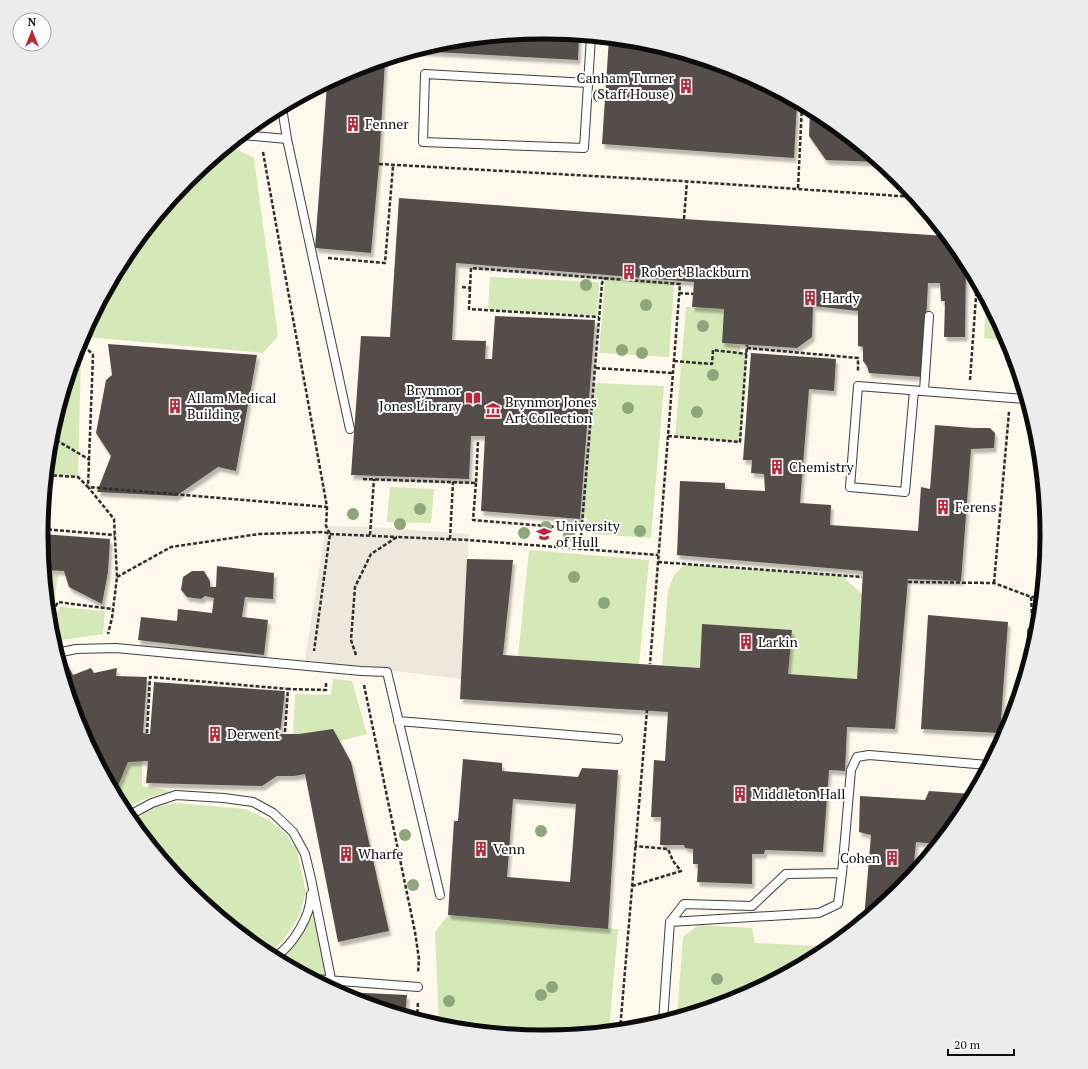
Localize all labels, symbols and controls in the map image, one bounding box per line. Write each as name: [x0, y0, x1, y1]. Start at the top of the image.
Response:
north arrow: [12, 12, 52, 52]
text: N: [28, 15, 37, 29]
place label: Canham Turner (Staff House): [576, 68, 675, 103]
building icon: Canham Turner (Staff House): [677, 77, 695, 95]
place label: Fenner: [365, 114, 409, 133]
building icon: Fenner: [344, 115, 362, 133]
place label: Robert Blackburn: [641, 262, 750, 281]
building icon: Robert Blackburn: [620, 263, 638, 281]
place label: Hardy: [822, 288, 860, 307]
building icon: Hardy: [801, 289, 819, 307]
place label: Brynmor Jones Library: [379, 380, 462, 415]
place label: Allam Medical Building: [187, 388, 277, 423]
library icon: Brynmor Jones Library: [464, 389, 482, 407]
place label: Brynmor Jones Art Collection: [505, 392, 597, 427]
building icon: Allam Medical Building: [166, 397, 184, 415]
museum icon: Brynmor Jones Art Collection: [484, 401, 502, 419]
place label: Chemistry: [789, 457, 854, 476]
building icon: Chemistry: [768, 458, 786, 476]
place label: Ferens: [955, 497, 996, 516]
building icon: Ferens: [934, 498, 952, 516]
place label: University of Hull: [556, 516, 621, 551]
school or university icon: University of Hull: [535, 525, 553, 543]
place label: Larkin: [758, 632, 799, 651]
building icon: Larkin: [737, 633, 755, 651]
place label: Derwent: [227, 724, 281, 743]
building icon: Derwent: [206, 725, 224, 743]
place label: Middleton Hall: [752, 784, 846, 803]
building icon: Middleton Hall: [731, 785, 749, 803]
place label: Venn: [493, 839, 526, 858]
building icon: Venn: [472, 840, 490, 858]
place label: Wharfe: [358, 844, 403, 863]
building icon: Wharfe: [337, 845, 355, 863]
place label: Cohen: [840, 848, 881, 867]
building icon: Cohen: [883, 849, 901, 867]
scale bar: [948, 1031, 1014, 1057]
text: 20 m: [954, 1037, 981, 1052]

